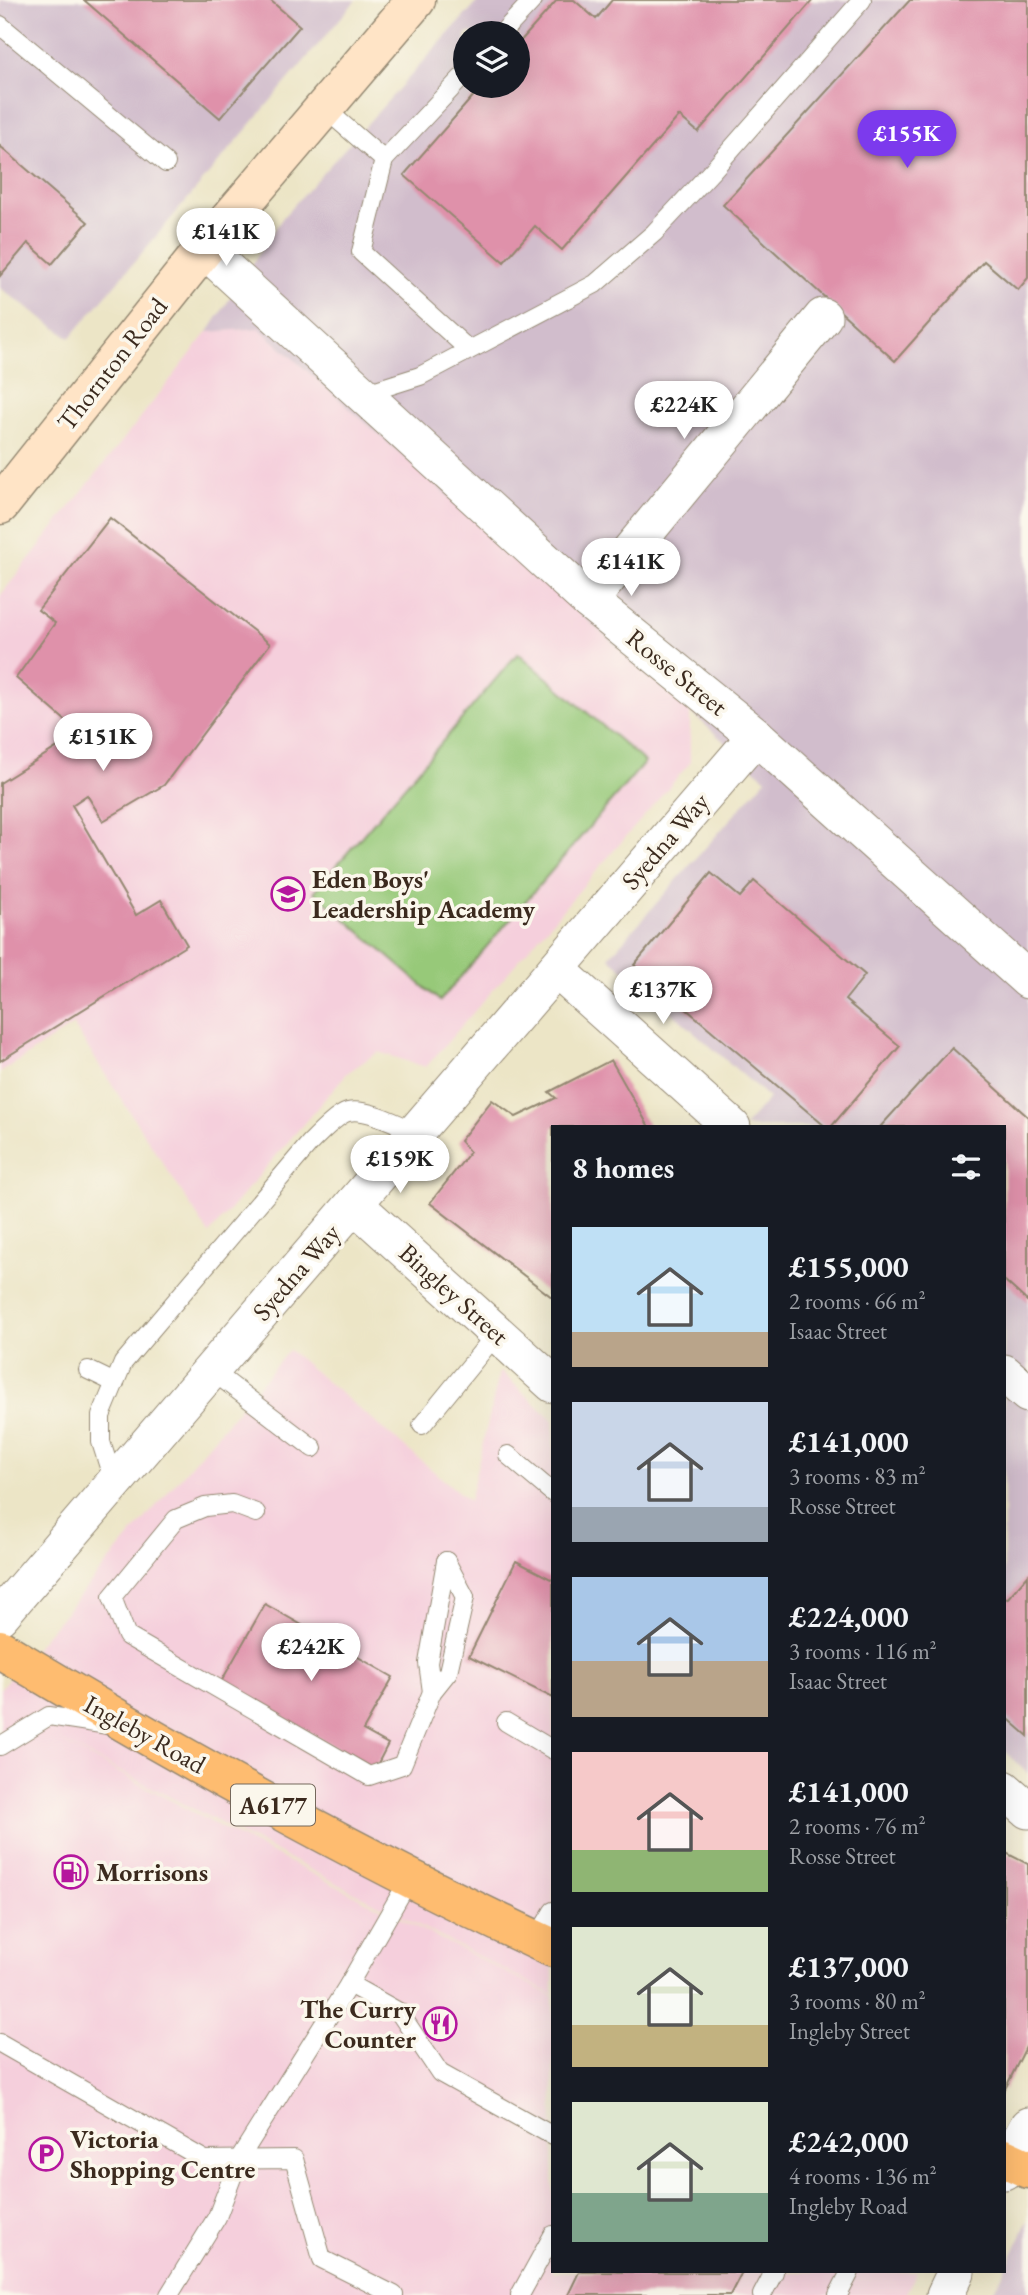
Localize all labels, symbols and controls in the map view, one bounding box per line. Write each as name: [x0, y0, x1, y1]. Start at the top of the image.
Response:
map controls: [453, 21, 530, 98]
button: layers: [453, 21, 530, 98]
pin: £155K: [858, 110, 956, 170]
text: £155K: [873, 118, 941, 148]
pin: £141K: [177, 208, 275, 268]
text: £141K: [192, 216, 260, 246]
street label: Thornton Road: [49, 290, 175, 438]
pin: £224K: [635, 382, 733, 441]
text: £224K: [650, 389, 718, 419]
pin: £141K: [582, 538, 680, 598]
text: £141K: [597, 546, 665, 576]
street label: Rosse Street: [619, 621, 735, 723]
pin: £151K: [54, 714, 152, 773]
text: £151K: [69, 721, 137, 751]
street label: Syedna Way: [613, 785, 717, 897]
place label: Eden Boys' Leadership Academy: [312, 862, 536, 926]
school or university icon: Eden Boys' Leadership Academy: [269, 875, 307, 913]
pin: £137K: [614, 967, 712, 1026]
text: £137K: [629, 974, 697, 1004]
pin: £159K: [351, 1136, 449, 1195]
text: £159K: [366, 1143, 434, 1173]
text: 8 homes: [572, 1148, 674, 1187]
icon: filters: [947, 1148, 985, 1186]
street label: Syedna Way: [244, 1216, 348, 1328]
street label: Bingley Street: [392, 1236, 516, 1352]
text: £155,000: [789, 1247, 909, 1286]
icon: home: [628, 1255, 712, 1339]
text: 2 rooms · 66 m²: [789, 1286, 926, 1316]
text: Isaac Street: [789, 1316, 887, 1346]
text: £141,000: [789, 1422, 909, 1461]
icon: home: [628, 1430, 712, 1514]
text: 3 rooms · 83 m²: [789, 1461, 926, 1491]
text: Rosse Street: [789, 1491, 896, 1521]
text: £224,000: [789, 1597, 909, 1636]
icon: home: [628, 1605, 712, 1689]
pin: £242K: [262, 1624, 360, 1683]
text: £242K: [277, 1631, 345, 1661]
text: 3 rooms · 116 m²: [789, 1636, 937, 1666]
text: Isaac Street: [789, 1666, 887, 1696]
street label: Ingleby Road: [78, 1687, 213, 1782]
text: £141,000: [789, 1772, 909, 1811]
icon: home: [628, 1780, 712, 1864]
road number: A6177: [231, 1784, 315, 1826]
text: 2 rooms · 76 m²: [789, 1811, 926, 1841]
text: Rosse Street: [789, 1841, 896, 1871]
fuel station icon: Morrisons: [52, 1853, 90, 1891]
place label: Morrisons: [96, 1855, 208, 1889]
text: £137,000: [789, 1947, 909, 1986]
icon: home: [628, 1955, 712, 2039]
text: 3 rooms · 80 m²: [789, 1986, 926, 2016]
place label: The Curry Counter: [300, 1992, 416, 2056]
restaurant icon: The Curry Counter: [421, 2005, 459, 2043]
text: Ingleby Street: [789, 2016, 910, 2046]
place label: Victoria Shopping Centre: [70, 2122, 255, 2186]
text: £242,000: [789, 2122, 909, 2161]
icon: home: [628, 2130, 712, 2214]
parking icon: Victoria Shopping Centre: [27, 2135, 65, 2173]
text: 4 rooms · 136 m²: [789, 2161, 937, 2191]
text: Ingleby Road: [789, 2191, 908, 2221]

